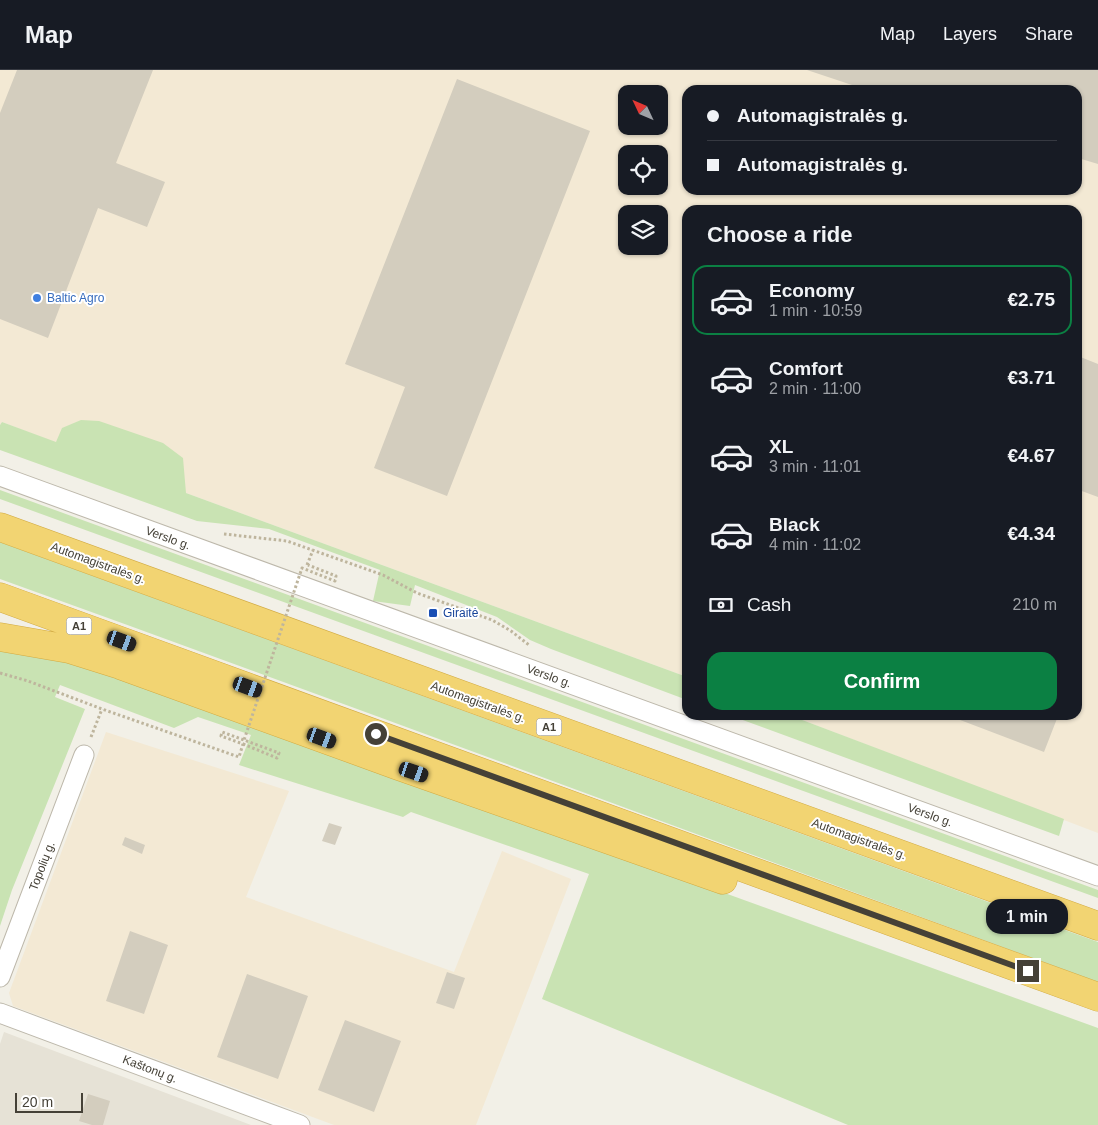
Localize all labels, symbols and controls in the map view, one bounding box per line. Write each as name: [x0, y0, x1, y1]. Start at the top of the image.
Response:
text: Map: [25, 21, 73, 48]
text: Map: [880, 24, 915, 44]
text: Layers: [943, 24, 997, 44]
text: Share: [1025, 24, 1073, 44]
north arrow: [618, 85, 668, 135]
map controls: [618, 85, 668, 255]
text: Automagistralės g.: [737, 105, 908, 126]
button: locate: [618, 145, 668, 195]
text: Automagistralės g.: [737, 154, 908, 175]
button: layers: [618, 205, 668, 255]
text: Choose a ride: [707, 222, 852, 247]
icon: car: [709, 278, 754, 323]
text: Economy: [769, 280, 855, 301]
text: €2.75: [1007, 289, 1055, 310]
place label: Baltic Agro: [47, 291, 105, 305]
marker: Baltic Agro: [31, 292, 43, 304]
text: 1 min · 10:59: [769, 302, 862, 319]
icon: car: [709, 356, 754, 401]
text: Comfort: [769, 358, 843, 379]
text: €3.71: [1007, 367, 1055, 388]
text: 2 min · 11:00: [769, 380, 861, 397]
icon: car: [709, 434, 754, 479]
text: XL: [769, 436, 793, 457]
text: €4.67: [1007, 445, 1055, 466]
text: 3 min · 11:01: [769, 458, 861, 475]
icon: car: [709, 512, 754, 557]
text: Black: [769, 514, 820, 535]
street label: Verslo g.: [144, 523, 192, 553]
text: €4.34: [1007, 523, 1055, 544]
text: 4 min · 11:02: [769, 536, 861, 553]
street label: Automagistralės g.: [49, 539, 147, 587]
icon: cash: [707, 591, 735, 619]
text: Cash: [747, 594, 791, 615]
text: 210 m: [1013, 596, 1057, 613]
place label: Giraitė: [443, 606, 479, 620]
marker: Giraitė: [427, 607, 439, 619]
road number: A1: [66, 618, 92, 634]
car: [105, 629, 138, 653]
button: Confirm: [707, 652, 1057, 710]
street label: Verslo g.: [525, 661, 573, 691]
car: [231, 675, 264, 699]
street label: Automagistralės g.: [429, 678, 527, 726]
road number: A1: [536, 719, 562, 736]
route start: [365, 723, 387, 745]
car: [305, 726, 338, 750]
car: [397, 760, 430, 784]
street label: Verslo g.: [906, 800, 954, 830]
street label: Automagistralės g.: [810, 815, 908, 863]
street label: Topolių g.: [26, 840, 58, 892]
callout: 1 min: [987, 898, 1069, 934]
text: 1 min: [1006, 908, 1048, 925]
route end: [1017, 960, 1039, 982]
street label: Kaštonų g.: [121, 1052, 179, 1086]
scale bar: [15, 1090, 82, 1113]
text: 20 m: [22, 1094, 53, 1110]

